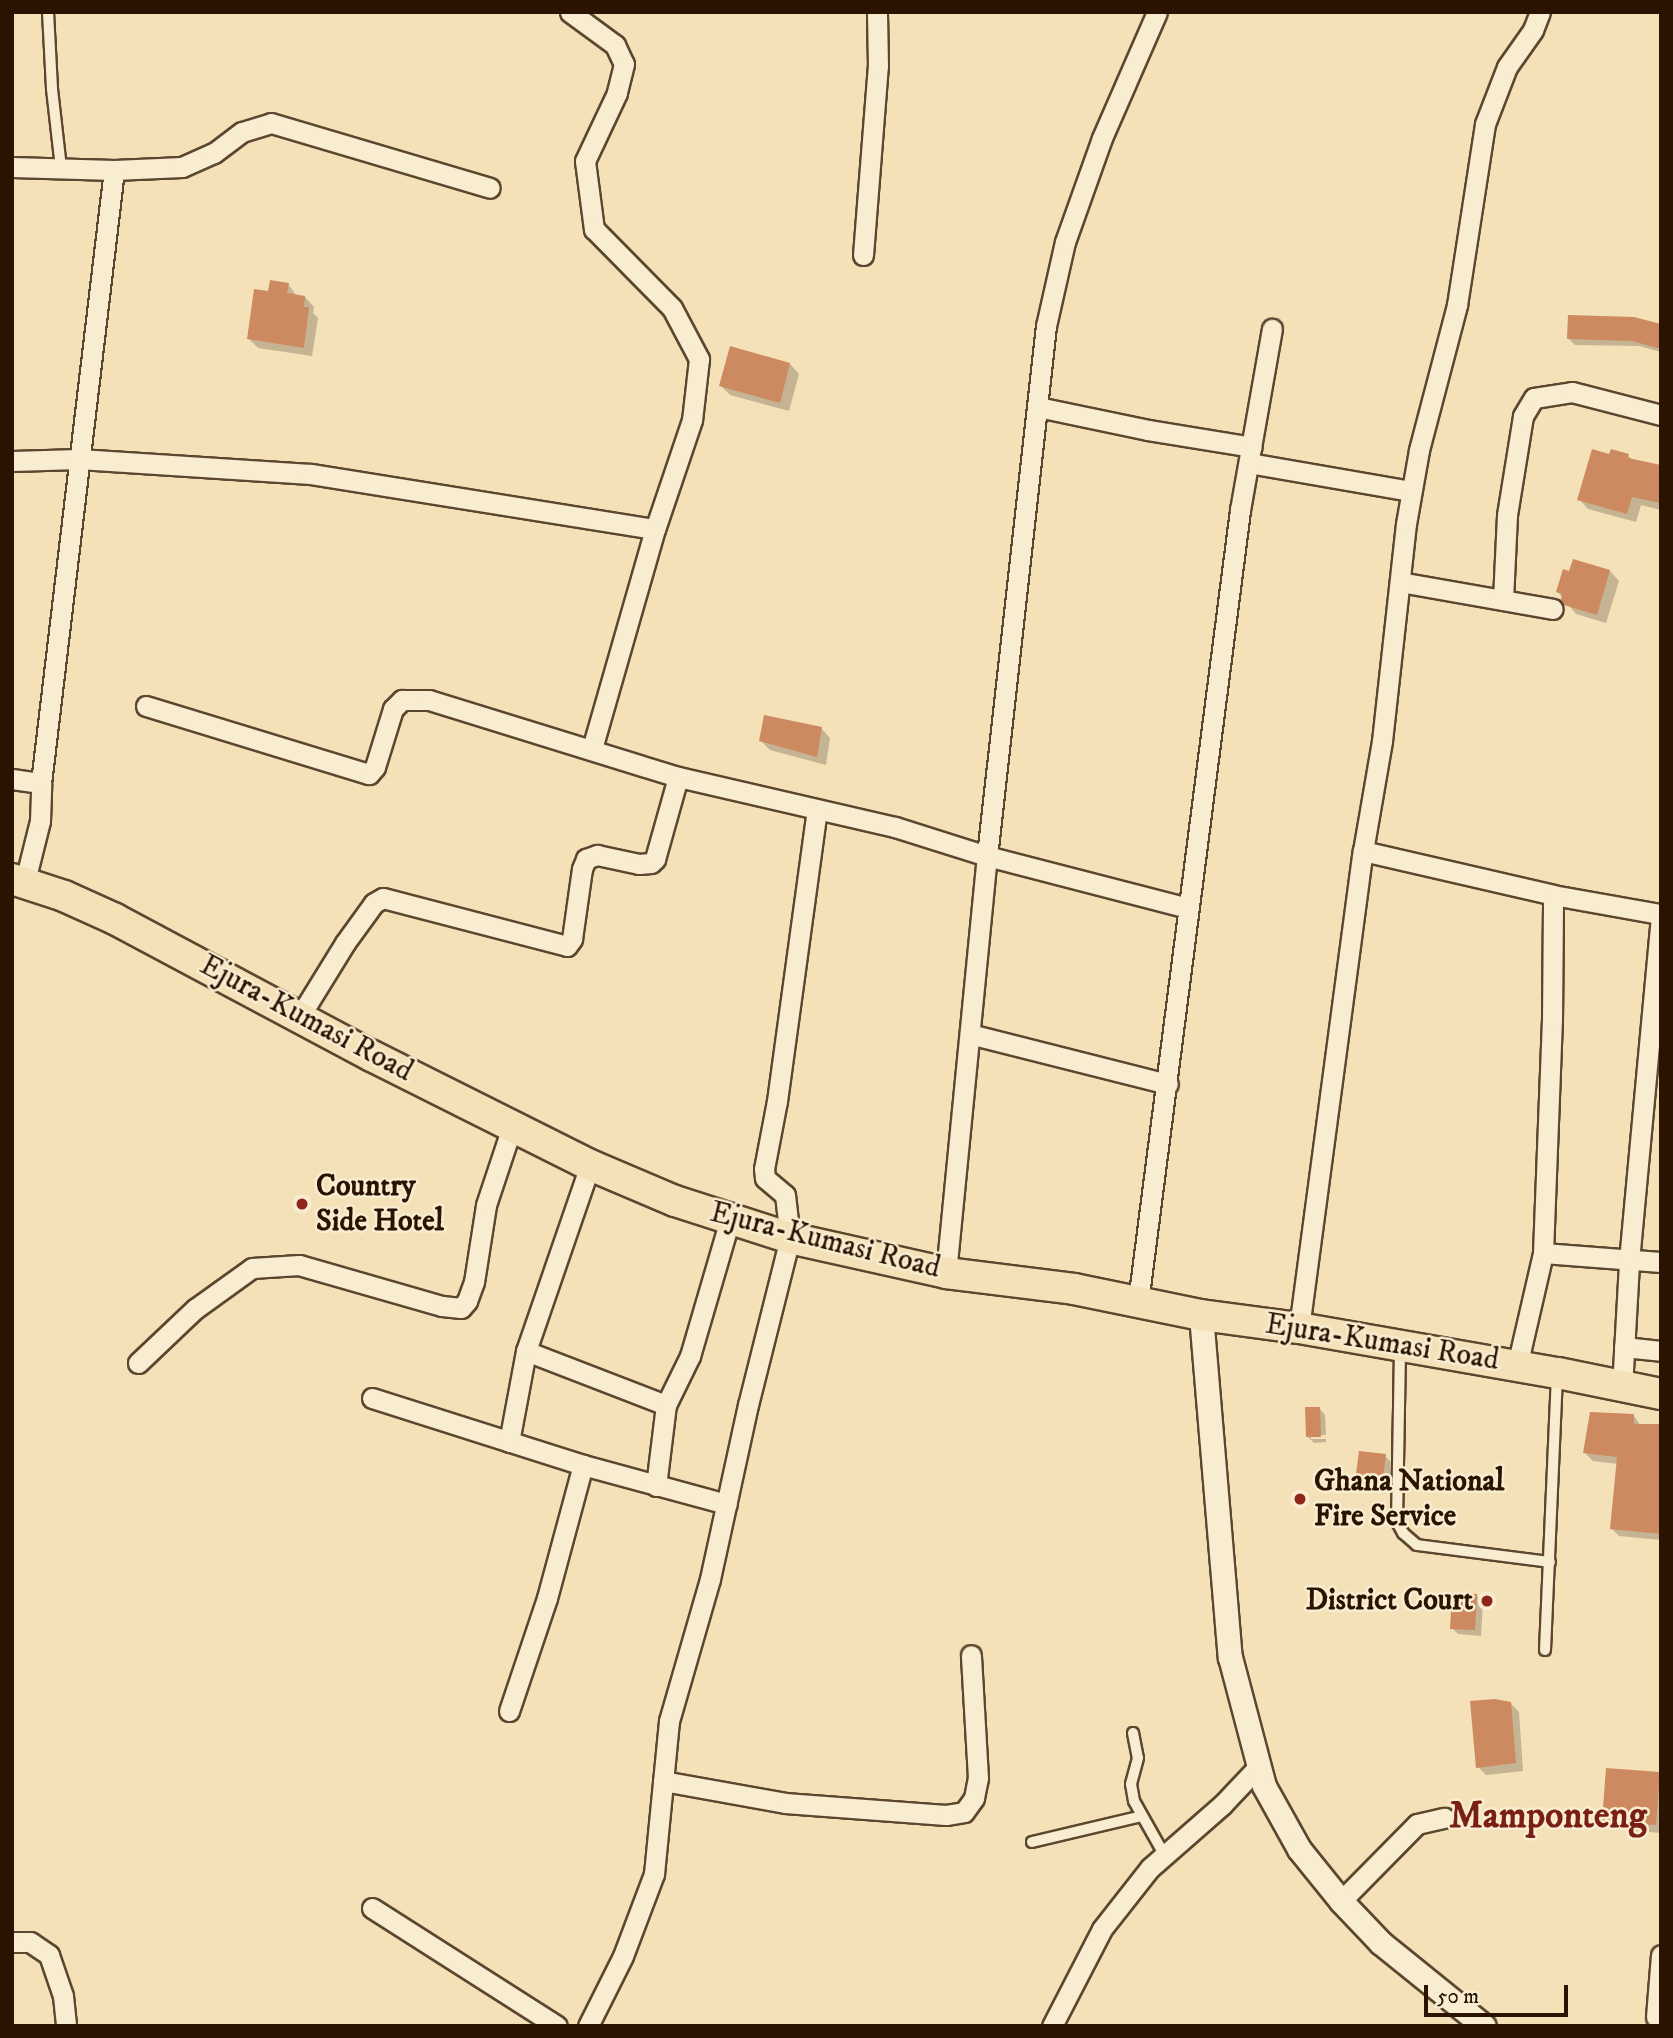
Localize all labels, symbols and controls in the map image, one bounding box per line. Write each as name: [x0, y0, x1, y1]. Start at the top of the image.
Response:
street label: Ejura-Kumasi Road: [193, 948, 419, 1090]
place label: Country Side Hotel: [316, 1169, 444, 1240]
street label: Ejura-Kumasi Road: [706, 1195, 944, 1287]
marker: Country Side Hotel: [294, 1196, 310, 1212]
street label: Ejura-Kumasi Road: [1263, 1307, 1501, 1379]
place label: Ghana National Fire Service: [1314, 1464, 1504, 1534]
marker: Ghana National Fire Service: [1292, 1491, 1308, 1507]
place label: District Court: [1306, 1583, 1473, 1619]
marker: District Court: [1479, 1593, 1495, 1609]
district label: Mamponteng: [1449, 1795, 1647, 1839]
scale bar: [1428, 1972, 1572, 2016]
text: 50 m: [1437, 1984, 1479, 2010]

